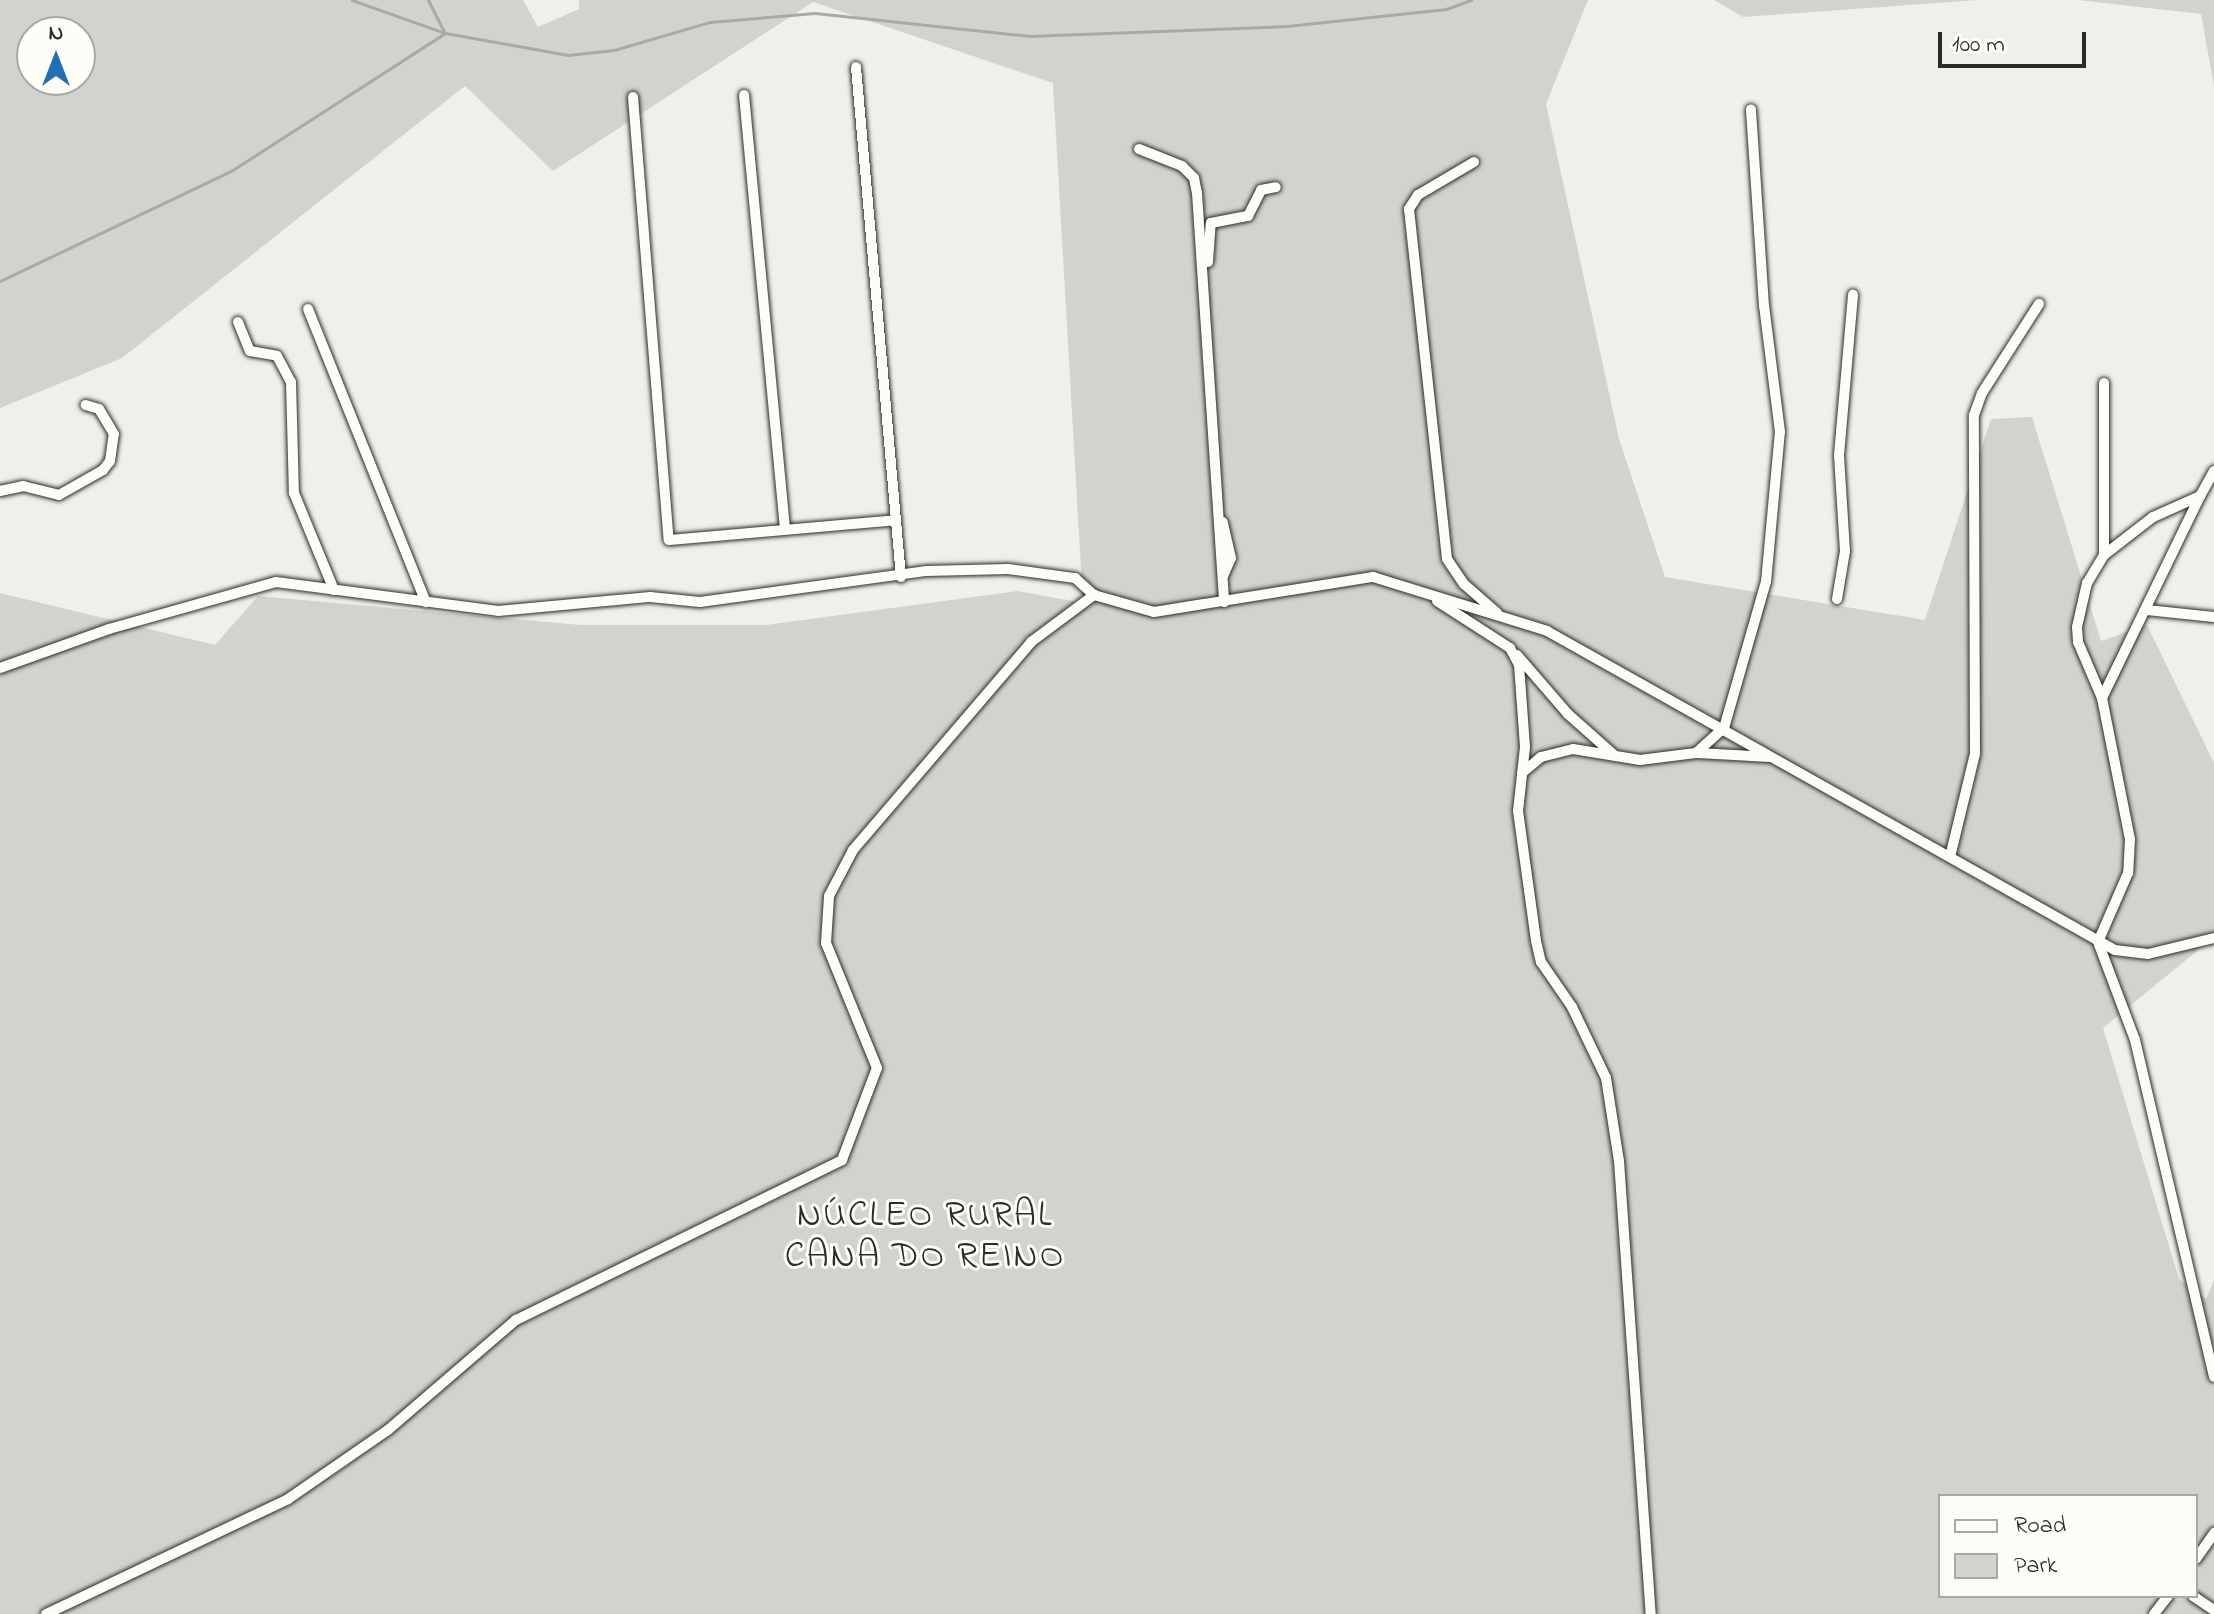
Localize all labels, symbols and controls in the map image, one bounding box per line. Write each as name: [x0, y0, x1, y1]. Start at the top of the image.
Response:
north arrow: [16, 16, 96, 96]
scale bar: [1942, 16, 2090, 66]
text: N: [49, 18, 63, 50]
text: 100 m: [1952, 28, 2005, 63]
district label: NÚCLEO RURAL CANA DO REINO: [785, 1194, 1065, 1279]
legend: [1938, 1494, 2198, 1598]
text: Road: [2014, 1509, 2066, 1544]
text: Park: [2014, 1549, 2057, 1584]

